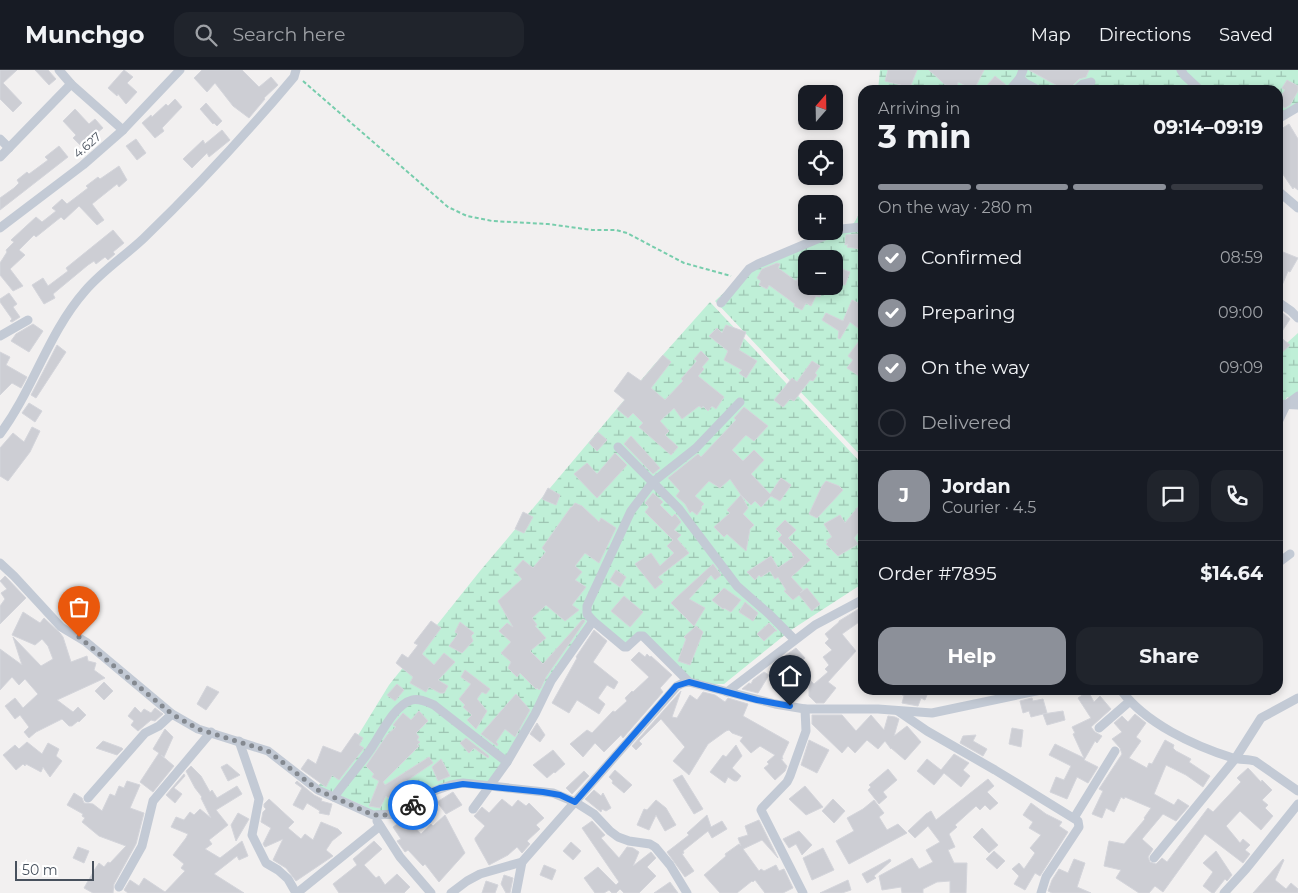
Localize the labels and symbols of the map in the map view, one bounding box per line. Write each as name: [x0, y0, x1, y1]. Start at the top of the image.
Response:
north arrow: [798, 85, 842, 130]
street label: 4.627: [70, 129, 104, 161]
pin: [58, 586, 100, 637]
pin: [769, 655, 811, 706]
courier: [388, 780, 438, 830]
scale bar: [15, 858, 94, 881]

